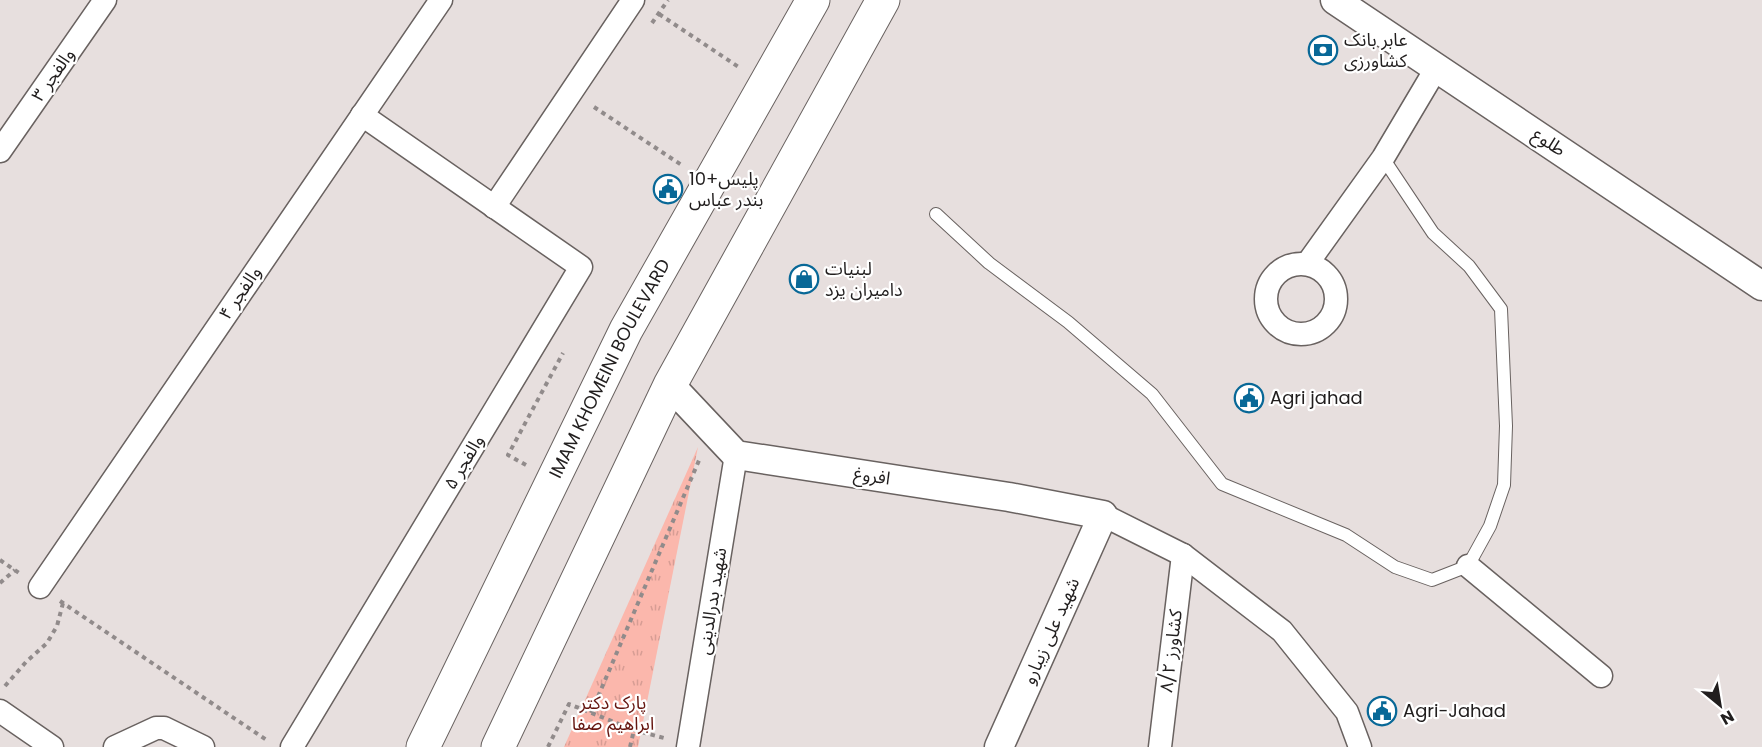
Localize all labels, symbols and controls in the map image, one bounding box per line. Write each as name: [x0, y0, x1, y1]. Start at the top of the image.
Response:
place label: عابر بانک کشاورزی: [1344, 27, 1408, 73]
bank icon: عابر بانک کشاورزی: [1307, 34, 1339, 66]
street label: والفجر ۳: [25, 43, 80, 106]
street label: طلوع: [1527, 121, 1571, 163]
place label: پليس+10 بندر عباس: [689, 166, 763, 212]
public building icon: پليس+10 بندر عباس: [652, 173, 684, 205]
street label: IMAM KHOMEINI BOULEVARD: [543, 254, 676, 482]
place label: لبنیات دامیران یزد: [825, 256, 903, 302]
street label: والفجر ۴: [213, 261, 267, 324]
shop icon: لبنیات دامیران یزد: [788, 263, 820, 295]
public building icon: Agri jahad: [1233, 382, 1265, 414]
place label: Agri jahad: [1270, 385, 1363, 410]
street label: والفجر ۵: [438, 430, 490, 494]
street label: افروغ: [852, 460, 892, 493]
street label: شهید بدرالدینی: [691, 546, 732, 656]
street label: شهید علی زیبارو: [1016, 573, 1085, 688]
street label: کشاورز ۸/۲: [1153, 608, 1188, 694]
north arrow: [1690, 675, 1750, 735]
park label: پارک دکتر ابراهیم صفا: [572, 690, 654, 737]
public building icon: Agri-Jahad: [1366, 695, 1398, 727]
place label: Agri-Jahad: [1403, 698, 1506, 723]
text: N: [1716, 705, 1738, 731]

